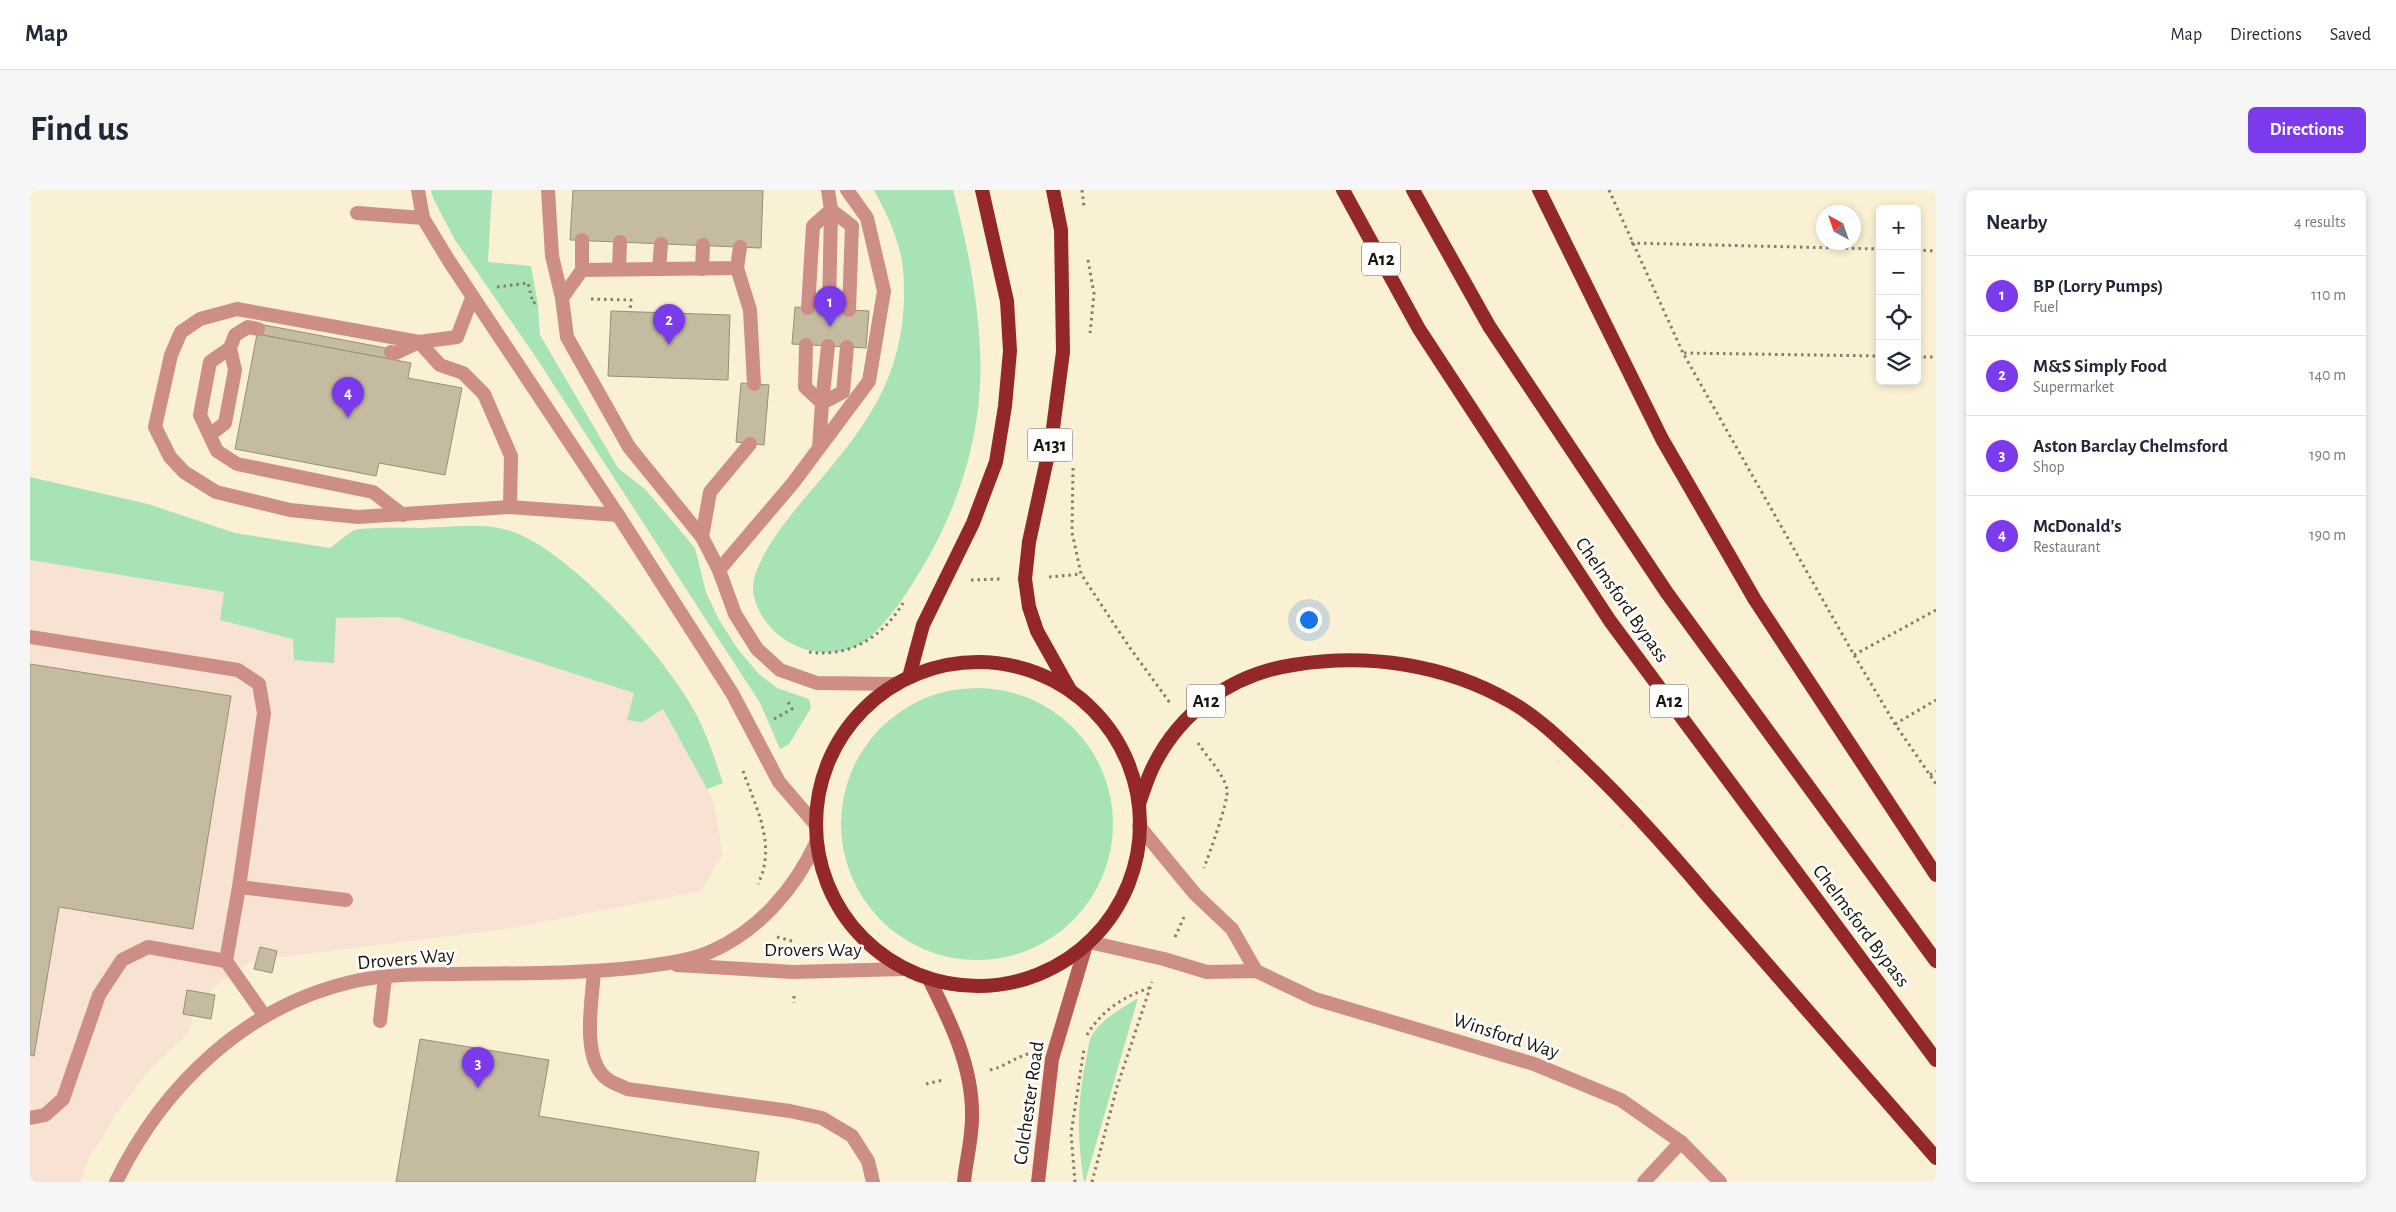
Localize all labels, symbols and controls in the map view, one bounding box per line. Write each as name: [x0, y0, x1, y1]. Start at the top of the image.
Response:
text: Map: [25, 22, 68, 46]
text: Map: [2171, 26, 2202, 44]
text: Directions: [2230, 26, 2302, 44]
text: Saved: [2330, 26, 2371, 44]
button: Directions: [2248, 107, 2366, 153]
text: Find us: [30, 112, 129, 147]
north arrow: [1816, 205, 1861, 250]
map controls: [1876, 205, 1921, 385]
button: +: [1876, 205, 1921, 250]
text: Nearby: [1986, 212, 2047, 233]
text: 4 results: [2294, 214, 2346, 230]
road number: A12: [1362, 242, 1400, 276]
button: −: [1876, 250, 1921, 295]
text: BP (Lorry Pumps): [2033, 277, 2163, 296]
pin: 1: [814, 286, 846, 327]
text: 1: [1999, 287, 2005, 303]
text: 110 m: [2311, 287, 2346, 303]
button: locate: [1876, 295, 1921, 340]
text: Fuel: [2033, 299, 2059, 315]
pin: 2: [653, 304, 685, 345]
button: layers: [1876, 340, 1921, 385]
text: M&S Simply Food: [2033, 357, 2167, 376]
text: 2: [1998, 367, 2006, 383]
text: 140 m: [2309, 367, 2346, 383]
pin: 4: [332, 377, 364, 418]
text: Supermarket: [2033, 379, 2114, 395]
road number: A131: [1028, 428, 1072, 462]
text: Aston Barclay Chelmsford: [2033, 437, 2228, 456]
text: 3: [1999, 447, 2005, 463]
text: 190 m: [2309, 447, 2346, 463]
text: Shop: [2033, 459, 2065, 475]
text: McDonald's: [2033, 517, 2122, 536]
text: 4: [1998, 527, 2006, 543]
text: 190 m: [2309, 527, 2346, 543]
street label: Chelmsford Bypass: [1572, 534, 1672, 666]
text: Restaurant: [2033, 539, 2101, 555]
your location: [1296, 607, 1322, 633]
road number: A12: [1187, 684, 1225, 718]
road number: A12: [1650, 684, 1688, 718]
street label: Chelmsford Bypass: [1809, 861, 1913, 991]
street label: Drovers Way: [764, 940, 862, 960]
street label: Drovers Way: [356, 945, 456, 973]
street label: Winsford Way: [1451, 1009, 1562, 1063]
street label: Colchester Road: [1010, 1040, 1048, 1166]
pin: 3: [462, 1047, 494, 1088]

